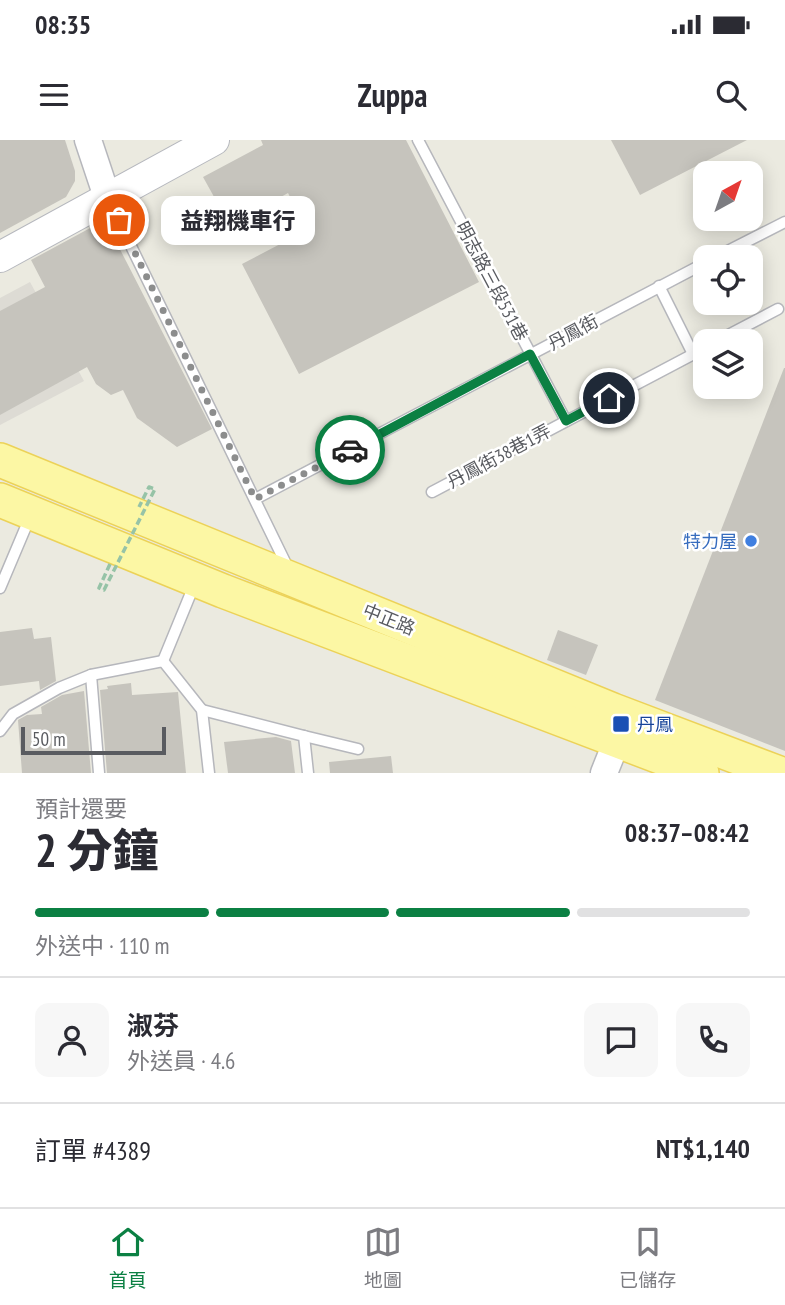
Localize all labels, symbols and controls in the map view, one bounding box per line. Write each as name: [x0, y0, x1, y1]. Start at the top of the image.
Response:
text: 08:35: [35, 8, 91, 41]
text: Zuppa: [357, 74, 428, 116]
icon: menu: [35, 76, 73, 114]
icon: search: [712, 76, 750, 114]
north arrow: [693, 161, 763, 231]
map controls: [693, 161, 763, 399]
pin: [89, 190, 149, 250]
callout: 益翔機車行: [161, 196, 315, 244]
icon: bag: [100, 201, 138, 239]
text: 益翔機車行: [181, 206, 296, 235]
street label: 明志路三段531巷: [451, 217, 533, 345]
button: locate: [693, 245, 763, 315]
street label: 丹鳳街: [544, 309, 602, 355]
button: layers: [693, 329, 763, 399]
pin: [579, 368, 639, 428]
icon: home: [590, 379, 628, 417]
courier: [315, 415, 385, 485]
street label: 丹鳳街38巷1弄: [443, 419, 555, 493]
icon: car: [331, 431, 369, 469]
place label: 特力屋: [683, 530, 737, 553]
marker: 特力屋: [743, 533, 759, 549]
street label: 中正路: [360, 598, 418, 640]
place label: 丹鳳: [637, 713, 673, 736]
marker: 丹鳳: [611, 714, 631, 734]
scale bar: [21, 724, 166, 756]
text: 50 m: [32, 727, 66, 751]
text: 預計還要: [35, 794, 127, 823]
text: 08:37–08:42: [625, 816, 750, 849]
text: 2 分鐘: [35, 820, 158, 880]
text: 外送中 · 110 m: [35, 931, 170, 960]
button: person: [35, 1003, 109, 1077]
button: chat: [584, 1003, 658, 1077]
button: phone: [676, 1003, 750, 1077]
text: 淑芬: [127, 1009, 179, 1042]
text: 外送員 · 4.6: [127, 1046, 235, 1075]
text: NT$1,140: [656, 1132, 750, 1165]
text: 訂單 #4389: [35, 1134, 151, 1167]
tab: 首頁: [109, 1223, 147, 1292]
tab: 地圖: [364, 1223, 402, 1292]
tab: 已儲存: [619, 1223, 676, 1292]

